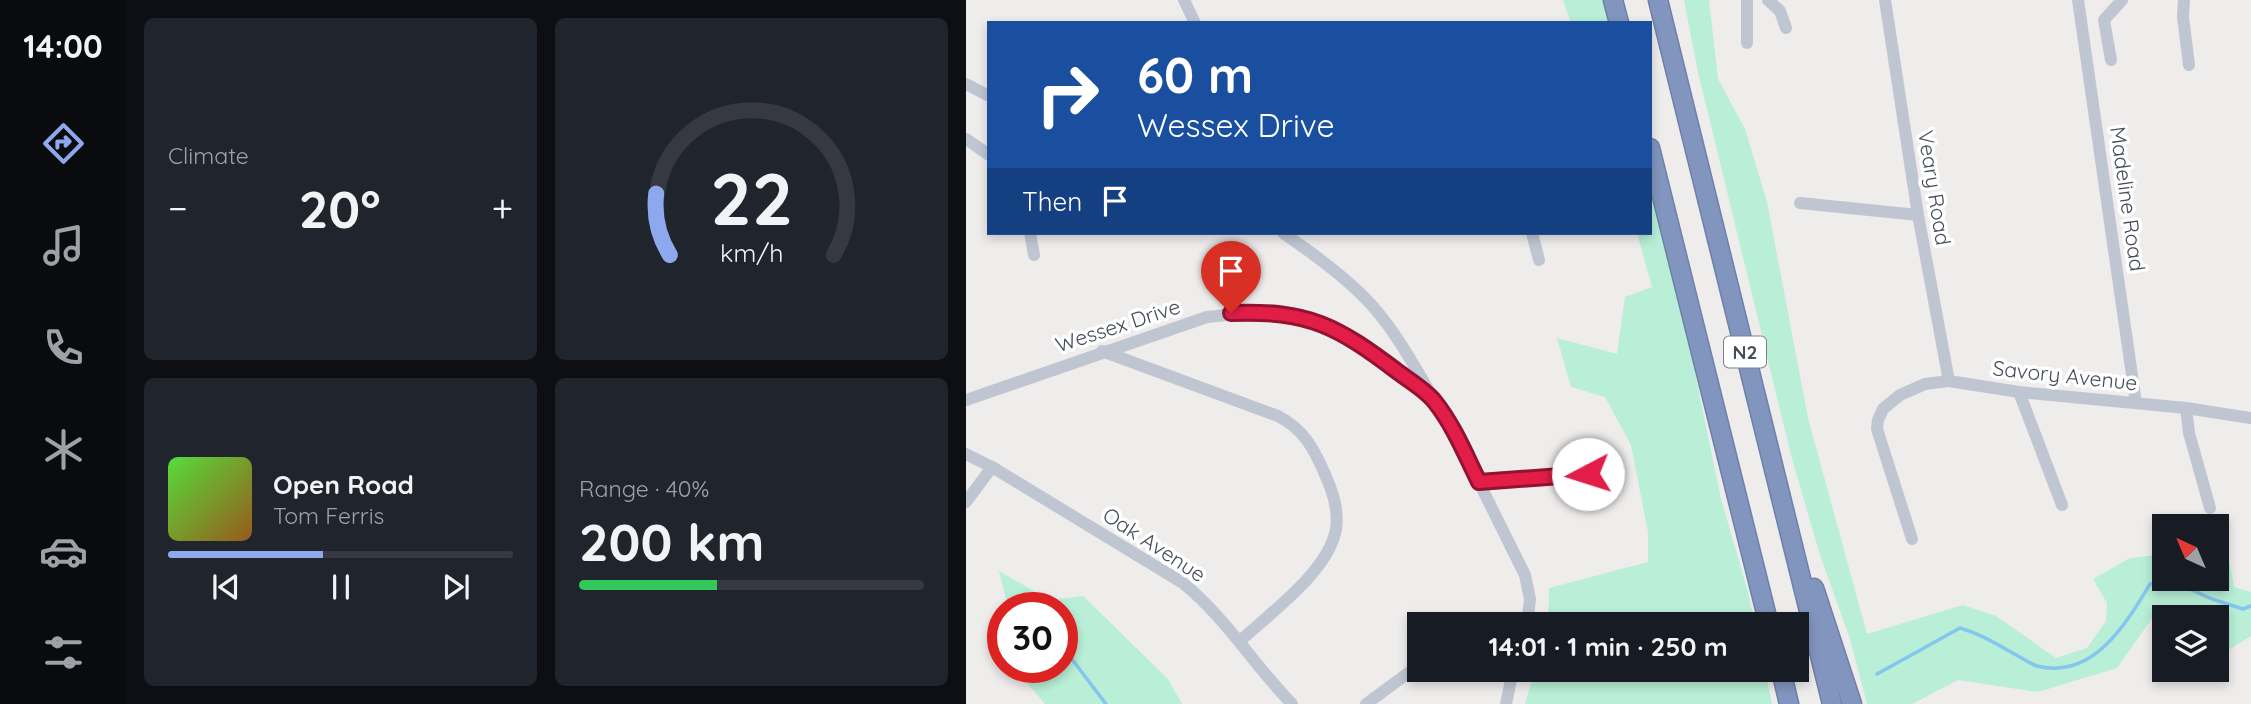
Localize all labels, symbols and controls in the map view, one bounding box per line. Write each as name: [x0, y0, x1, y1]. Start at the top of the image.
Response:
text: 14:00: [23, 26, 103, 66]
text: 60 m: [1137, 44, 1253, 105]
icon: right: [1022, 49, 1113, 140]
text: Wessex Drive: [1137, 105, 1335, 145]
icon: directions: [39, 119, 88, 168]
street label: Madeline Road: [2105, 125, 2151, 273]
street label: Veary Road: [1913, 129, 1957, 247]
text: Climate: [168, 141, 249, 170]
text: 22: [710, 152, 793, 243]
text: 20°: [299, 176, 381, 241]
icon: arrive: [1096, 182, 1134, 220]
text: −: [168, 184, 188, 232]
text: +: [492, 184, 513, 232]
text: Then: [1022, 185, 1082, 218]
icon: music: [39, 221, 88, 270]
text: km/h: [720, 237, 783, 268]
pin: [1201, 241, 1261, 313]
icon: arrive: [1212, 252, 1250, 290]
street label: Wessex Drive: [1052, 293, 1183, 357]
icon: phone: [39, 323, 88, 372]
road number: N2: [1724, 336, 1766, 368]
street label: Savory Avenue: [1991, 354, 2139, 396]
icon: climate: [39, 425, 88, 474]
position arrow: [1551, 437, 1625, 511]
text: Open Road: [273, 468, 414, 501]
text: Range · 40%: [579, 474, 709, 503]
text: Tom Ferris: [273, 501, 384, 530]
street label: Oak Avenue: [1098, 501, 1211, 587]
text: 200 km: [579, 509, 765, 574]
north arrow: [2152, 514, 2230, 592]
map controls: [2152, 514, 2229, 682]
icon: car: [39, 527, 88, 576]
icon: previous: [207, 568, 245, 606]
icon: pause: [322, 568, 360, 606]
icon: next: [437, 568, 475, 606]
speed limit sign: 30: [987, 592, 1078, 683]
button: layers: [2152, 605, 2229, 682]
icon: filters: [39, 628, 88, 677]
text: 14:01 · 1 min · 250 m: [1488, 630, 1728, 663]

